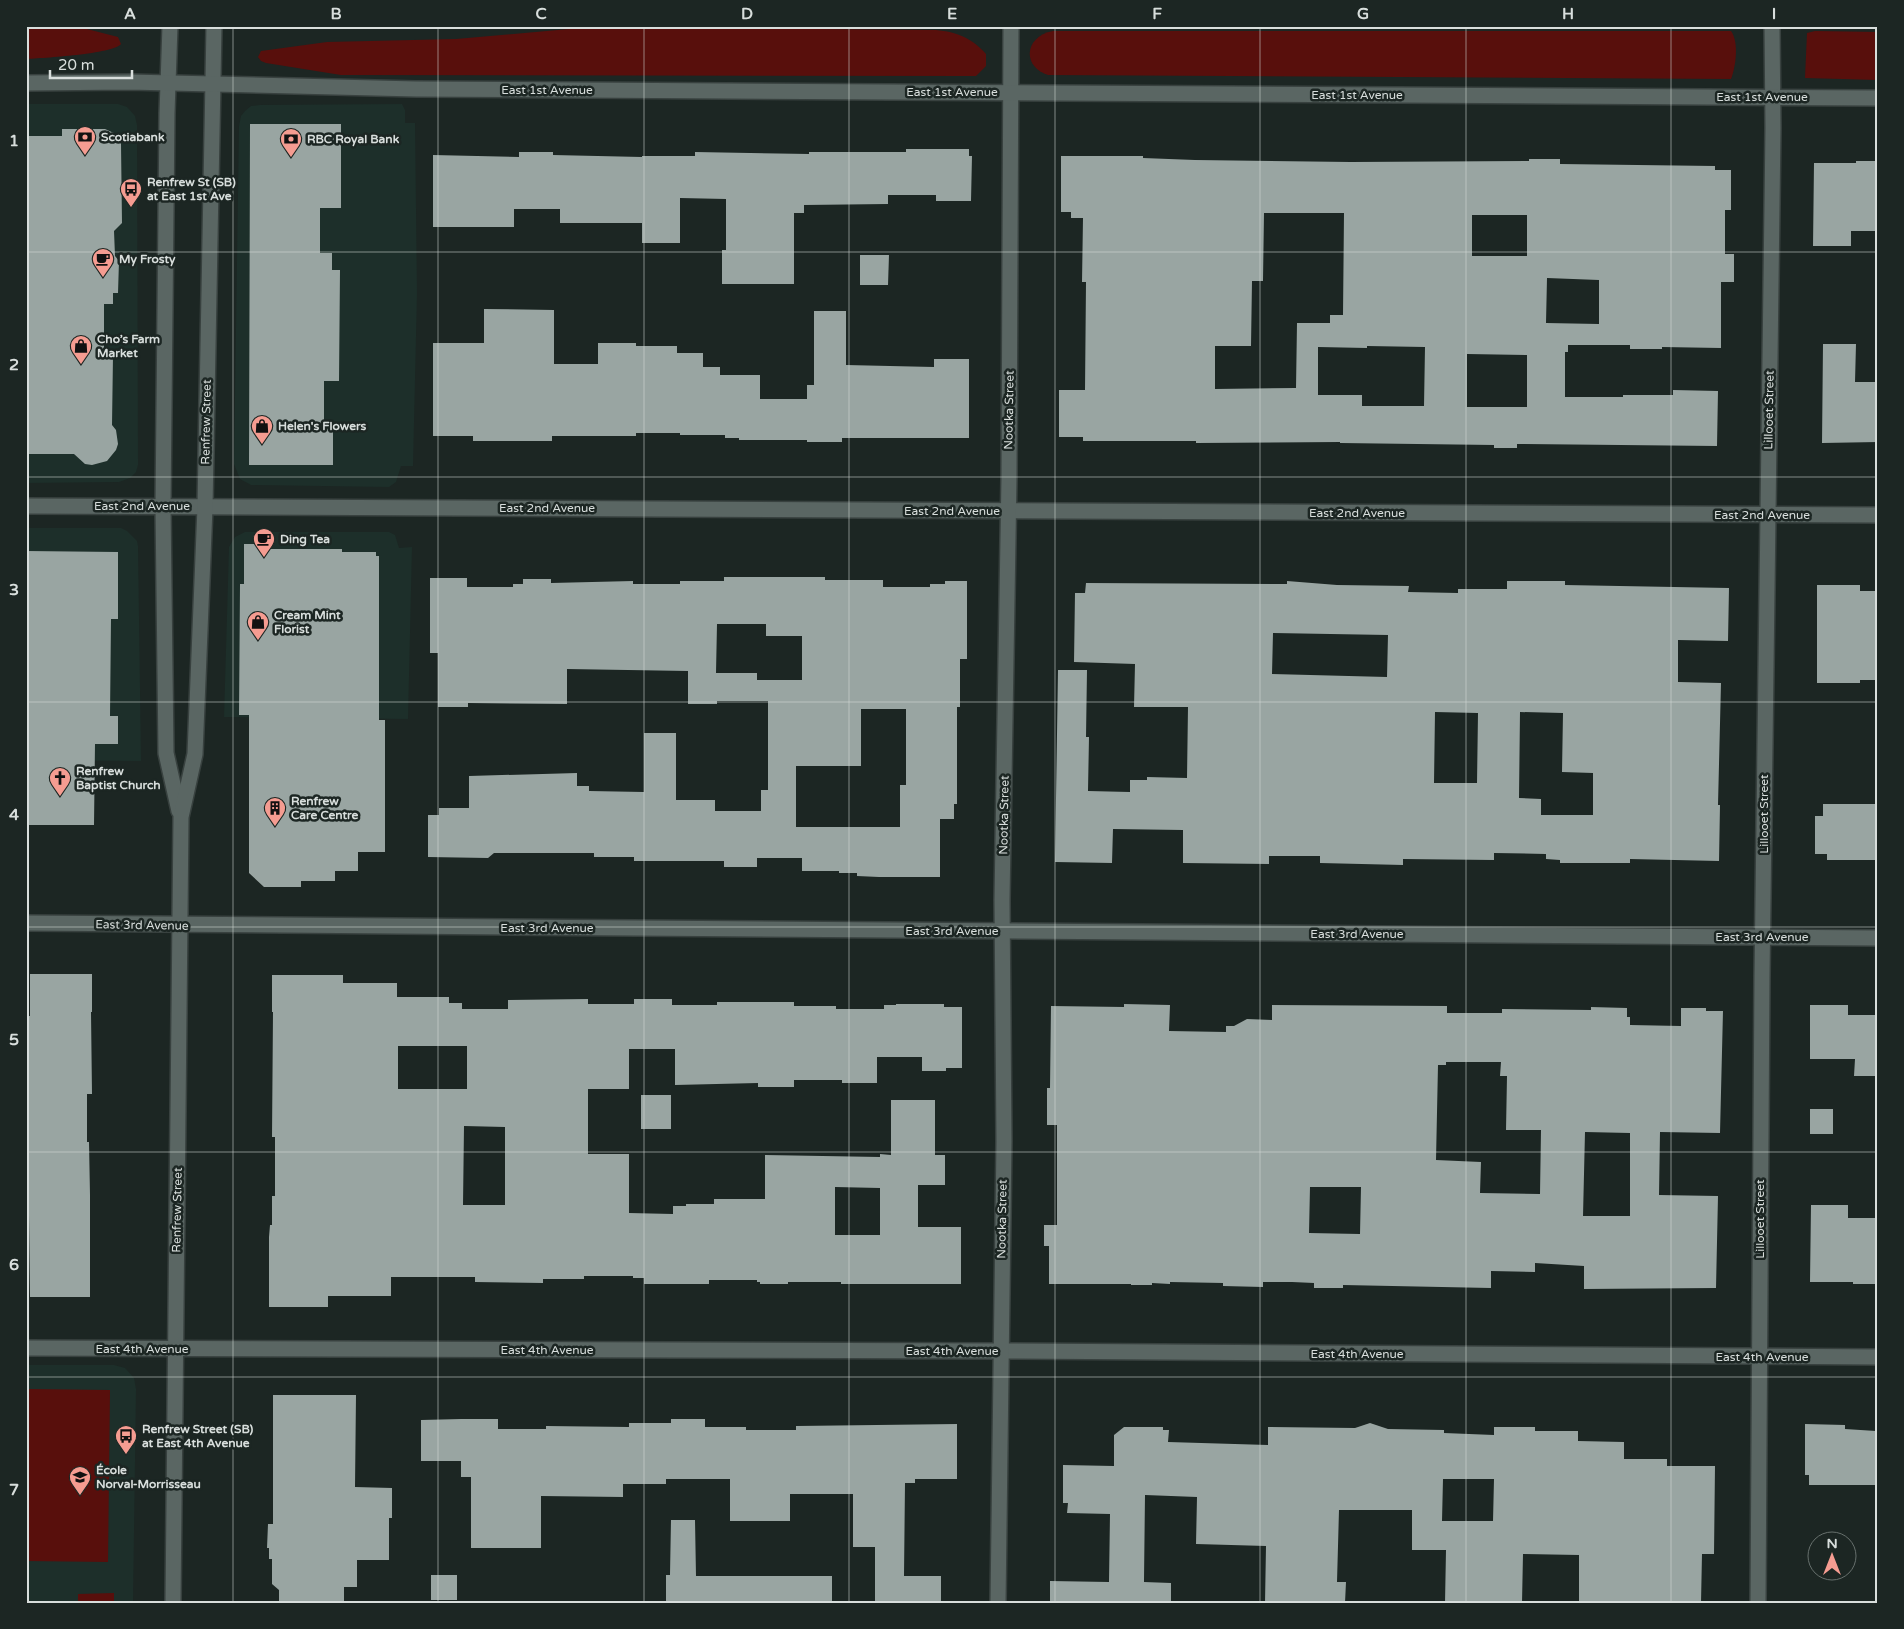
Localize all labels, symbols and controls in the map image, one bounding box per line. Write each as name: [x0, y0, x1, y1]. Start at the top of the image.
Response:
text: A: [124, 4, 136, 24]
text: B: [330, 4, 342, 24]
text: C: [535, 4, 547, 24]
text: D: [741, 4, 753, 24]
text: E: [947, 4, 957, 24]
text: F: [1152, 4, 1162, 24]
text: G: [1357, 4, 1369, 24]
text: H: [1562, 4, 1574, 24]
text: I: [1772, 4, 1776, 24]
scale bar: [50, 48, 132, 80]
text: 20 m: [58, 56, 95, 74]
street label: East 1st Avenue: [501, 83, 593, 97]
street label: East 1st Avenue: [906, 85, 998, 99]
street label: East 1st Avenue: [1311, 88, 1403, 102]
street label: East 1st Avenue: [1716, 90, 1808, 104]
bank icon: Scotiabank: [73, 125, 97, 156]
bank icon: RBC Royal Bank: [279, 127, 303, 158]
place label: Scotiabank: [101, 130, 165, 144]
text: 1: [9, 131, 19, 151]
place label: RBC Royal Bank: [307, 132, 400, 147]
place label: Renfrew St (SB) at East 1st Ave: [147, 175, 236, 203]
bus stop icon: Renfrew St (SB) at East 1st Ave: [119, 177, 143, 208]
cafe icon: My Frosty: [91, 247, 115, 278]
place label: My Frosty: [119, 252, 176, 267]
place label: Cho’s Farm Market: [97, 332, 160, 360]
shop icon: Cho’s Farm Market: [69, 334, 93, 365]
text: 2: [9, 355, 19, 375]
street label: Nootka Street: [1001, 370, 1017, 450]
street label: Lillooet Street: [1761, 370, 1777, 450]
street label: Renfrew Street: [198, 379, 214, 465]
shop icon: Helen's Flowers: [250, 414, 274, 445]
place label: Helen's Flowers: [278, 419, 367, 433]
street label: East 2nd Avenue: [94, 499, 190, 513]
street label: East 2nd Avenue: [499, 501, 595, 515]
street label: East 2nd Avenue: [904, 504, 1000, 518]
street label: East 2nd Avenue: [1309, 506, 1405, 520]
street label: East 2nd Avenue: [1714, 508, 1810, 522]
cafe icon: Ding Tea: [252, 527, 276, 558]
place label: Ding Tea: [280, 532, 330, 547]
text: 3: [9, 580, 19, 600]
place label: Cream Mint Florist: [274, 608, 341, 636]
shop icon: Cream Mint Florist: [246, 610, 270, 641]
place label: Renfrew Baptist Church: [76, 764, 161, 793]
church icon: Renfrew Baptist Church: [48, 766, 72, 797]
street label: Lillooet Street: [1757, 774, 1771, 854]
street label: Nootka Street: [996, 775, 1012, 855]
place label: Renfrew Care Centre: [291, 794, 359, 822]
building icon: Renfrew Care Centre: [263, 796, 287, 827]
text: 4: [9, 805, 19, 825]
street label: East 3rd Avenue: [95, 917, 189, 933]
street label: East 3rd Avenue: [500, 921, 594, 935]
street label: East 3rd Avenue: [905, 924, 999, 938]
street label: East 3rd Avenue: [1310, 927, 1404, 941]
street label: East 3rd Avenue: [1715, 930, 1809, 944]
text: 5: [9, 1030, 19, 1050]
street label: Renfrew Street: [169, 1167, 185, 1253]
street label: Nootka Street: [994, 1179, 1010, 1259]
street label: Lillooet Street: [1753, 1179, 1767, 1259]
text: 6: [9, 1255, 19, 1275]
street label: East 4th Avenue: [95, 1342, 189, 1356]
street label: East 4th Avenue: [500, 1343, 594, 1357]
street label: East 4th Avenue: [905, 1344, 999, 1358]
street label: East 4th Avenue: [1310, 1347, 1404, 1361]
street label: East 4th Avenue: [1715, 1350, 1809, 1364]
place label: Renfrew Street (SB) at East 4th Avenue: [142, 1422, 254, 1450]
bus stop icon: Renfrew Street (SB) at East 4th Avenue: [114, 1424, 138, 1455]
place label: École Norval-Morrisseau: [96, 1463, 201, 1491]
school or university icon: École Norval-Morrisseau: [68, 1465, 92, 1496]
text: 7: [9, 1480, 19, 1500]
north arrow: [1806, 1532, 1856, 1582]
text: N: [1826, 1535, 1838, 1552]

